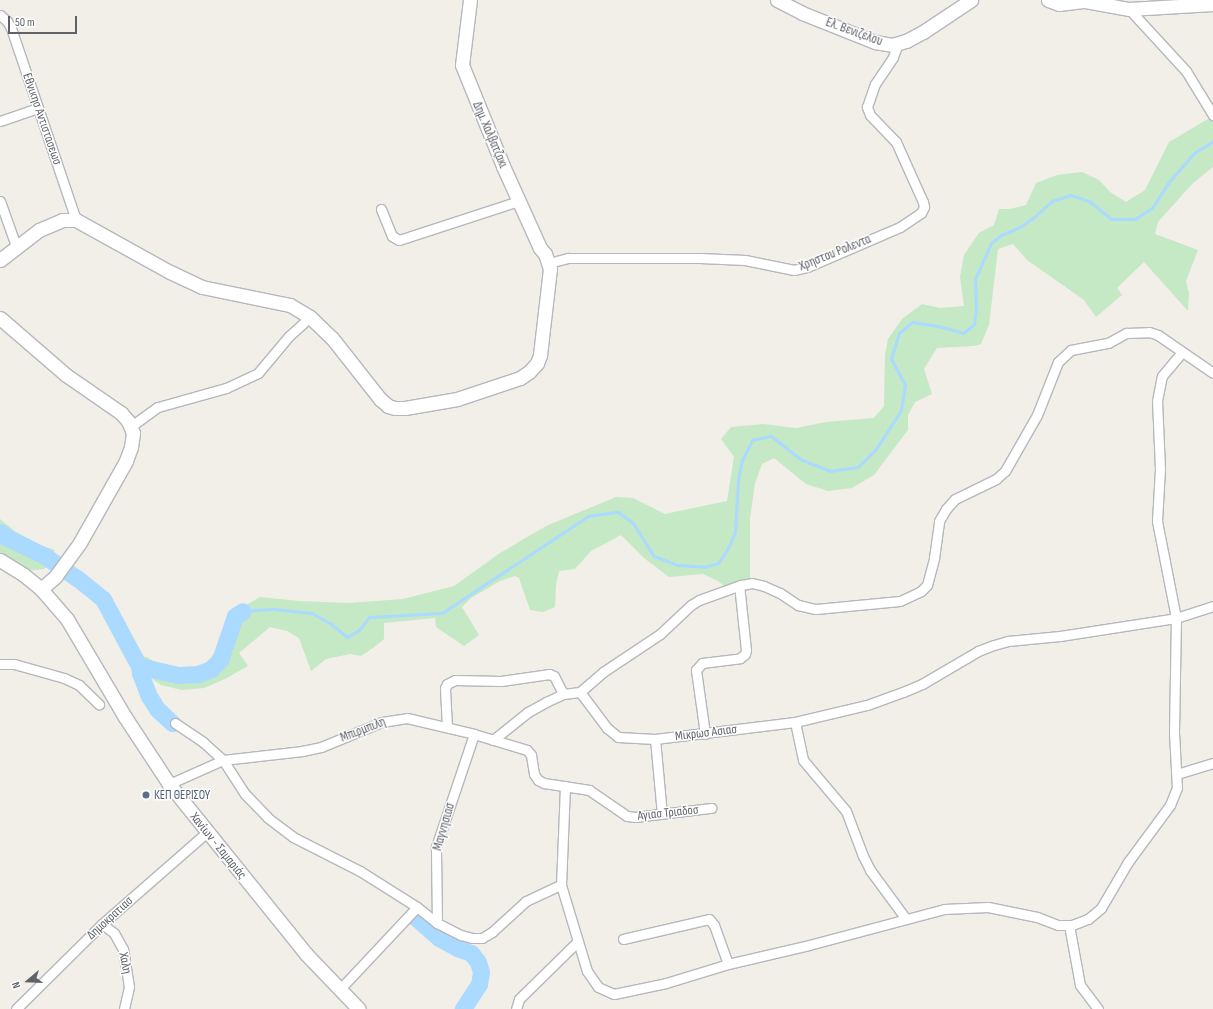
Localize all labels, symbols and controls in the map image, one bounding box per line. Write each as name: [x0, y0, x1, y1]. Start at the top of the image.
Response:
scale bar: [10, 8, 79, 34]
text: 50 m: [15, 15, 35, 30]
street label: Ελ. Βενιζελου: [823, 15, 885, 49]
street label: Εθνικησ Αντιστασεωσ: [19, 71, 65, 167]
street label: Δημ. Χαλβατζακι: [469, 99, 511, 171]
street label: Χρηστου Ρολεντα: [797, 231, 873, 275]
street label: Μπιρμπιλη: [338, 714, 388, 746]
street label: Μικρωσ Ασιασ: [674, 721, 738, 745]
place label: ΚΕΠ ΘΕΡΙΣΟΥ: [154, 787, 210, 803]
marker: ΚΕΠ ΘΕΡΙΣΟΥ: [141, 790, 151, 800]
street label: Μαγνησιασ: [430, 801, 458, 853]
street label: Αγιασ Τριαδοσ: [637, 802, 699, 824]
street label: Χανίων - Σαμαριάς: [186, 810, 250, 882]
street label: Δημοκρατιασ: [84, 893, 136, 943]
street label: Χαλη: [115, 951, 135, 975]
north arrow: [8, 961, 48, 1001]
text: N: [9, 980, 23, 990]

